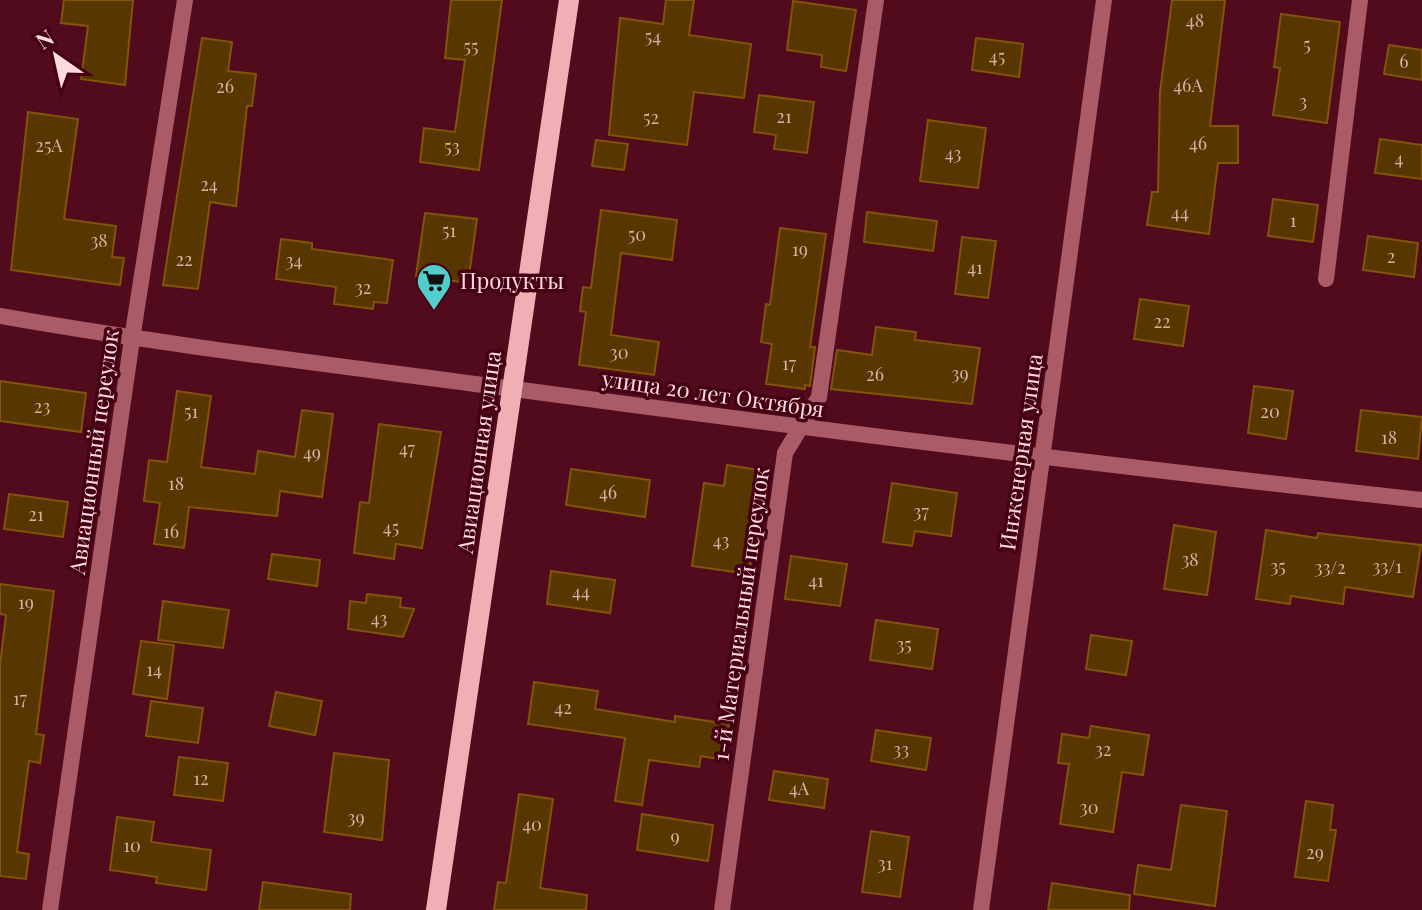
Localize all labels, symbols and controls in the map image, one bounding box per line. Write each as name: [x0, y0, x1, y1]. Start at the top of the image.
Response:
house number: 48: [1186, 8, 1204, 32]
north arrow: [16, 16, 96, 96]
text: N: [29, 22, 59, 55]
house number: 54: [645, 24, 661, 48]
house number: 5: [1303, 32, 1311, 56]
house number: 55: [464, 34, 478, 58]
house number: 45: [989, 44, 1005, 68]
house number: 6: [1399, 49, 1409, 73]
house number: 46А: [1173, 73, 1203, 97]
house number: 26: [216, 74, 234, 98]
house number: 3: [1299, 89, 1307, 113]
house number: 21: [776, 104, 792, 128]
house number: 52: [643, 105, 659, 129]
house number: 46: [1189, 131, 1207, 155]
house number: 25А: [35, 133, 63, 157]
house number: 53: [444, 134, 460, 158]
house number: 43: [945, 141, 961, 165]
house number: 4: [1395, 146, 1404, 170]
house number: 24: [200, 172, 218, 196]
house number: 44: [1171, 200, 1189, 224]
house number: 1: [1290, 208, 1297, 232]
house number: 51: [442, 218, 456, 242]
house number: 50: [628, 222, 646, 246]
house number: 38: [90, 228, 108, 252]
house number: 19: [792, 237, 808, 261]
house number: 2: [1387, 244, 1395, 268]
house number: 22: [175, 247, 193, 271]
house number: 34: [285, 248, 303, 272]
house number: 41: [967, 255, 983, 279]
supermarket icon: Продукты: [415, 262, 453, 312]
place label: Продукты: [460, 265, 564, 295]
house number: 32: [355, 275, 371, 299]
house number: 22: [1153, 309, 1171, 333]
street label: Авиационный переулок: [61, 327, 125, 577]
house number: 30: [610, 340, 628, 364]
street label: Авиационная улица: [449, 348, 507, 556]
house number: 17: [782, 351, 797, 375]
street label: Инженерная улица: [991, 352, 1049, 552]
house number: 39: [951, 361, 969, 385]
street label: улица 20 лет Октября: [599, 362, 826, 423]
house number: 26: [866, 362, 884, 386]
house number: 23: [34, 394, 50, 418]
house number: 51: [184, 399, 198, 423]
house number: 20: [1260, 399, 1280, 423]
house number: 18: [1381, 425, 1397, 449]
house number: 47: [399, 436, 416, 460]
house number: 49: [303, 440, 321, 464]
street label: 1-й Материальный переулок: [705, 465, 776, 763]
house number: 18: [168, 471, 184, 495]
house number: 46: [599, 480, 617, 504]
house number: 37: [913, 499, 929, 523]
house number: 21: [28, 502, 44, 526]
house number: 45: [383, 515, 399, 539]
house number: 16: [163, 519, 179, 543]
house number: 43: [713, 528, 729, 552]
house number: 38: [1181, 547, 1199, 571]
house number: 35: [1270, 554, 1286, 578]
house number: 33/1: [1372, 554, 1402, 578]
house number: 33/2: [1314, 555, 1346, 579]
house number: 41: [808, 568, 824, 592]
house number: 44: [572, 579, 590, 603]
house number: 19: [18, 590, 34, 614]
house number: 43: [371, 606, 387, 630]
house number: 35: [896, 632, 912, 656]
house number: 14: [146, 657, 162, 681]
house number: 17: [13, 686, 28, 710]
house number: 42: [554, 695, 572, 719]
house number: 33: [893, 737, 909, 761]
house number: 32: [1095, 737, 1111, 761]
house number: 12: [193, 766, 209, 790]
house number: 4А: [789, 776, 810, 800]
house number: 30: [1080, 795, 1098, 819]
house number: 39: [347, 805, 365, 829]
house number: 40: [522, 812, 542, 836]
house number: 9: [670, 824, 680, 848]
house number: 10: [123, 833, 141, 857]
house number: 29: [1306, 840, 1324, 864]
house number: 31: [878, 851, 893, 875]

